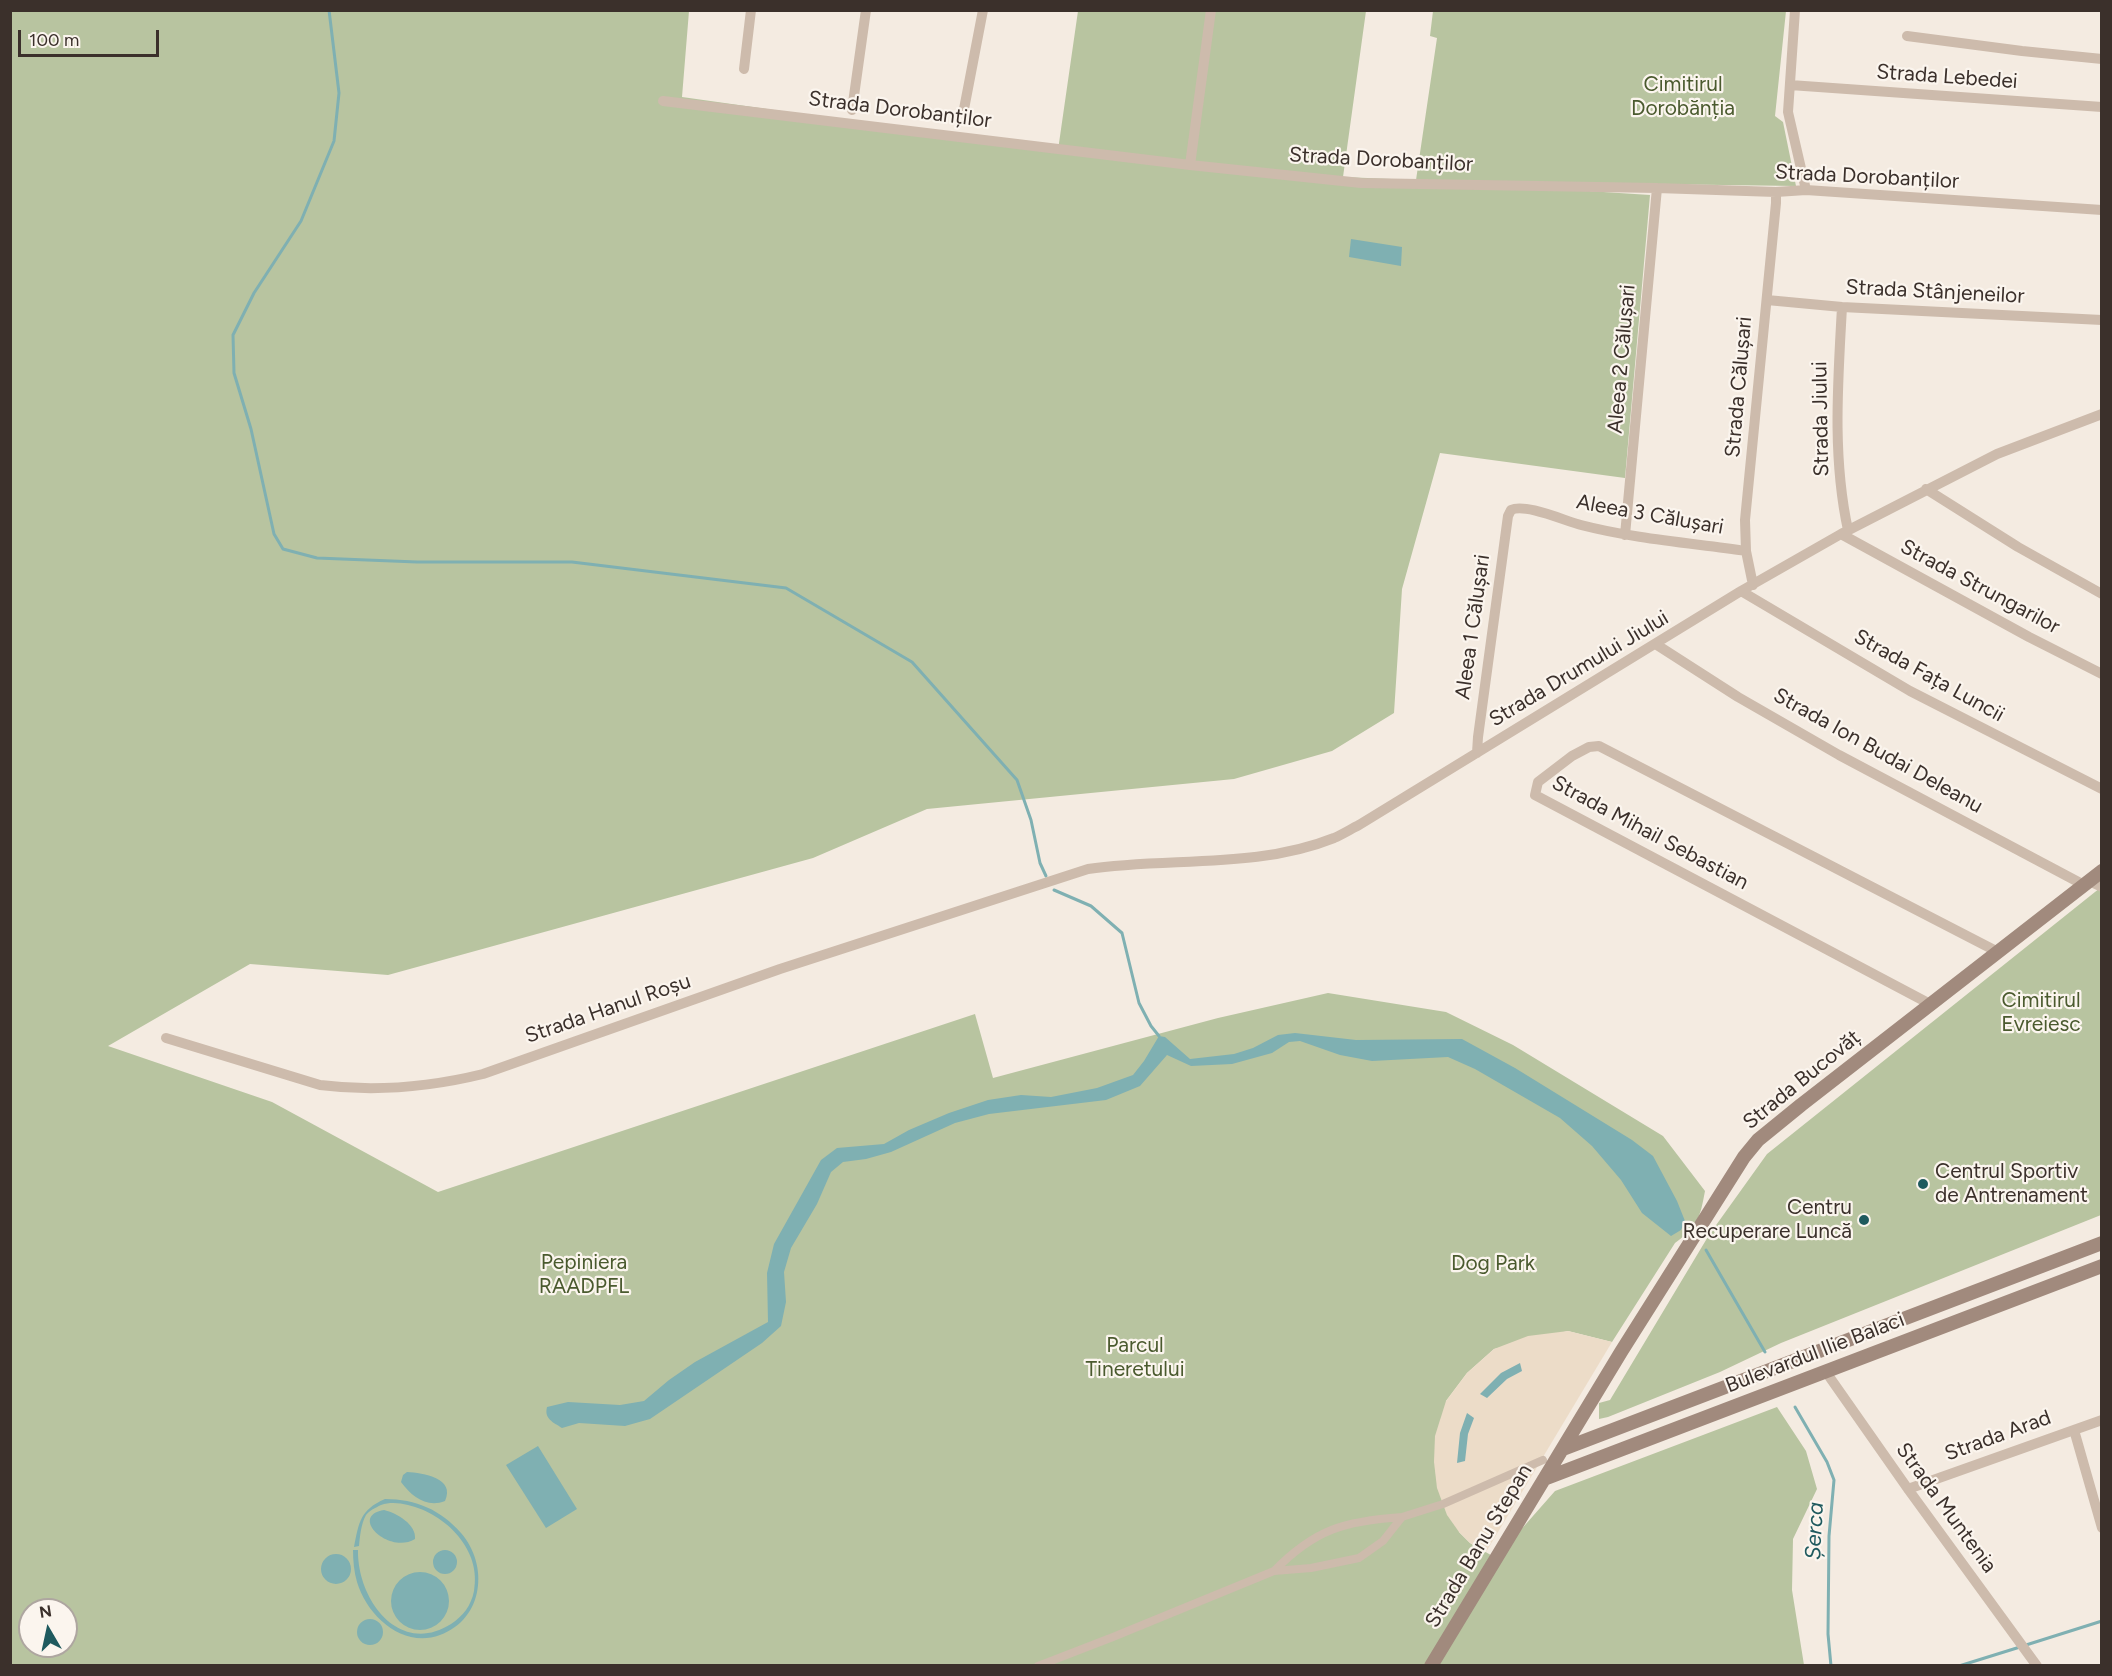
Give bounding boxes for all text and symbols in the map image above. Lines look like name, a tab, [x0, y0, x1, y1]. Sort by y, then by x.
scale bar	[21, 18, 162, 56]
text: 100 m	[29, 29, 79, 51]
street label: Strada Lebedei	[1875, 59, 2019, 95]
park label: Cimitirul Dorobănția	[1631, 72, 1735, 122]
street label: Strada Dorobanților	[807, 86, 993, 134]
street label: Strada Dorobanților	[1288, 143, 1474, 177]
street label: Strada Dorobanților	[1774, 160, 1960, 194]
street label: Strada Stânjeneilor	[1845, 275, 2025, 309]
street label: Aleea 2 Călușari	[1603, 284, 1641, 434]
street label: Strada Călușari	[1720, 315, 1758, 459]
street label: Strada Jiului	[1807, 361, 1835, 477]
street label: Aleea 3 Călușari	[1574, 490, 1726, 540]
street label: Strada Strungarilor	[1896, 534, 2064, 640]
street label: Aleea 1 Călușari	[1450, 553, 1496, 701]
street label: Strada Drumului Jiului	[1485, 605, 1673, 733]
street label: Strada Fața Luncii	[1849, 624, 2009, 728]
street label: Strada Ion Budai Deleanu	[1769, 683, 1987, 819]
street label: Strada Mihail Sebastian	[1547, 770, 1753, 896]
street label: Strada Hanul Roșu	[522, 969, 694, 1049]
park label: Cimitirul Evreiesc	[2001, 988, 2081, 1038]
street label: Strada Bucovăț	[1738, 1025, 1866, 1135]
place label: Centrul Sportiv de Antrenament	[1935, 1159, 2088, 1209]
marker: Centrul Sportiv de Antrenament	[1916, 1177, 1930, 1191]
place label: Centru Recuperare Luncă	[1682, 1195, 1852, 1245]
marker: Centru Recuperare Luncă	[1857, 1213, 1871, 1227]
park label: Pepiniera RAADPFL	[539, 1250, 629, 1300]
park label: Dog Park	[1451, 1251, 1535, 1277]
street label: Bulevardul Ilie Balaci	[1722, 1307, 1908, 1399]
park label: Parcul Tineretului	[1085, 1333, 1185, 1383]
street label: Strada Arad	[1941, 1405, 2055, 1467]
street label: Strada Muntenia	[1890, 1438, 2002, 1578]
street label: Strada Banu Stepan	[1420, 1460, 1538, 1632]
water label: Șerca	[1800, 1501, 1830, 1561]
north arrow	[18, 1598, 78, 1658]
text: N	[38, 1601, 53, 1622]

